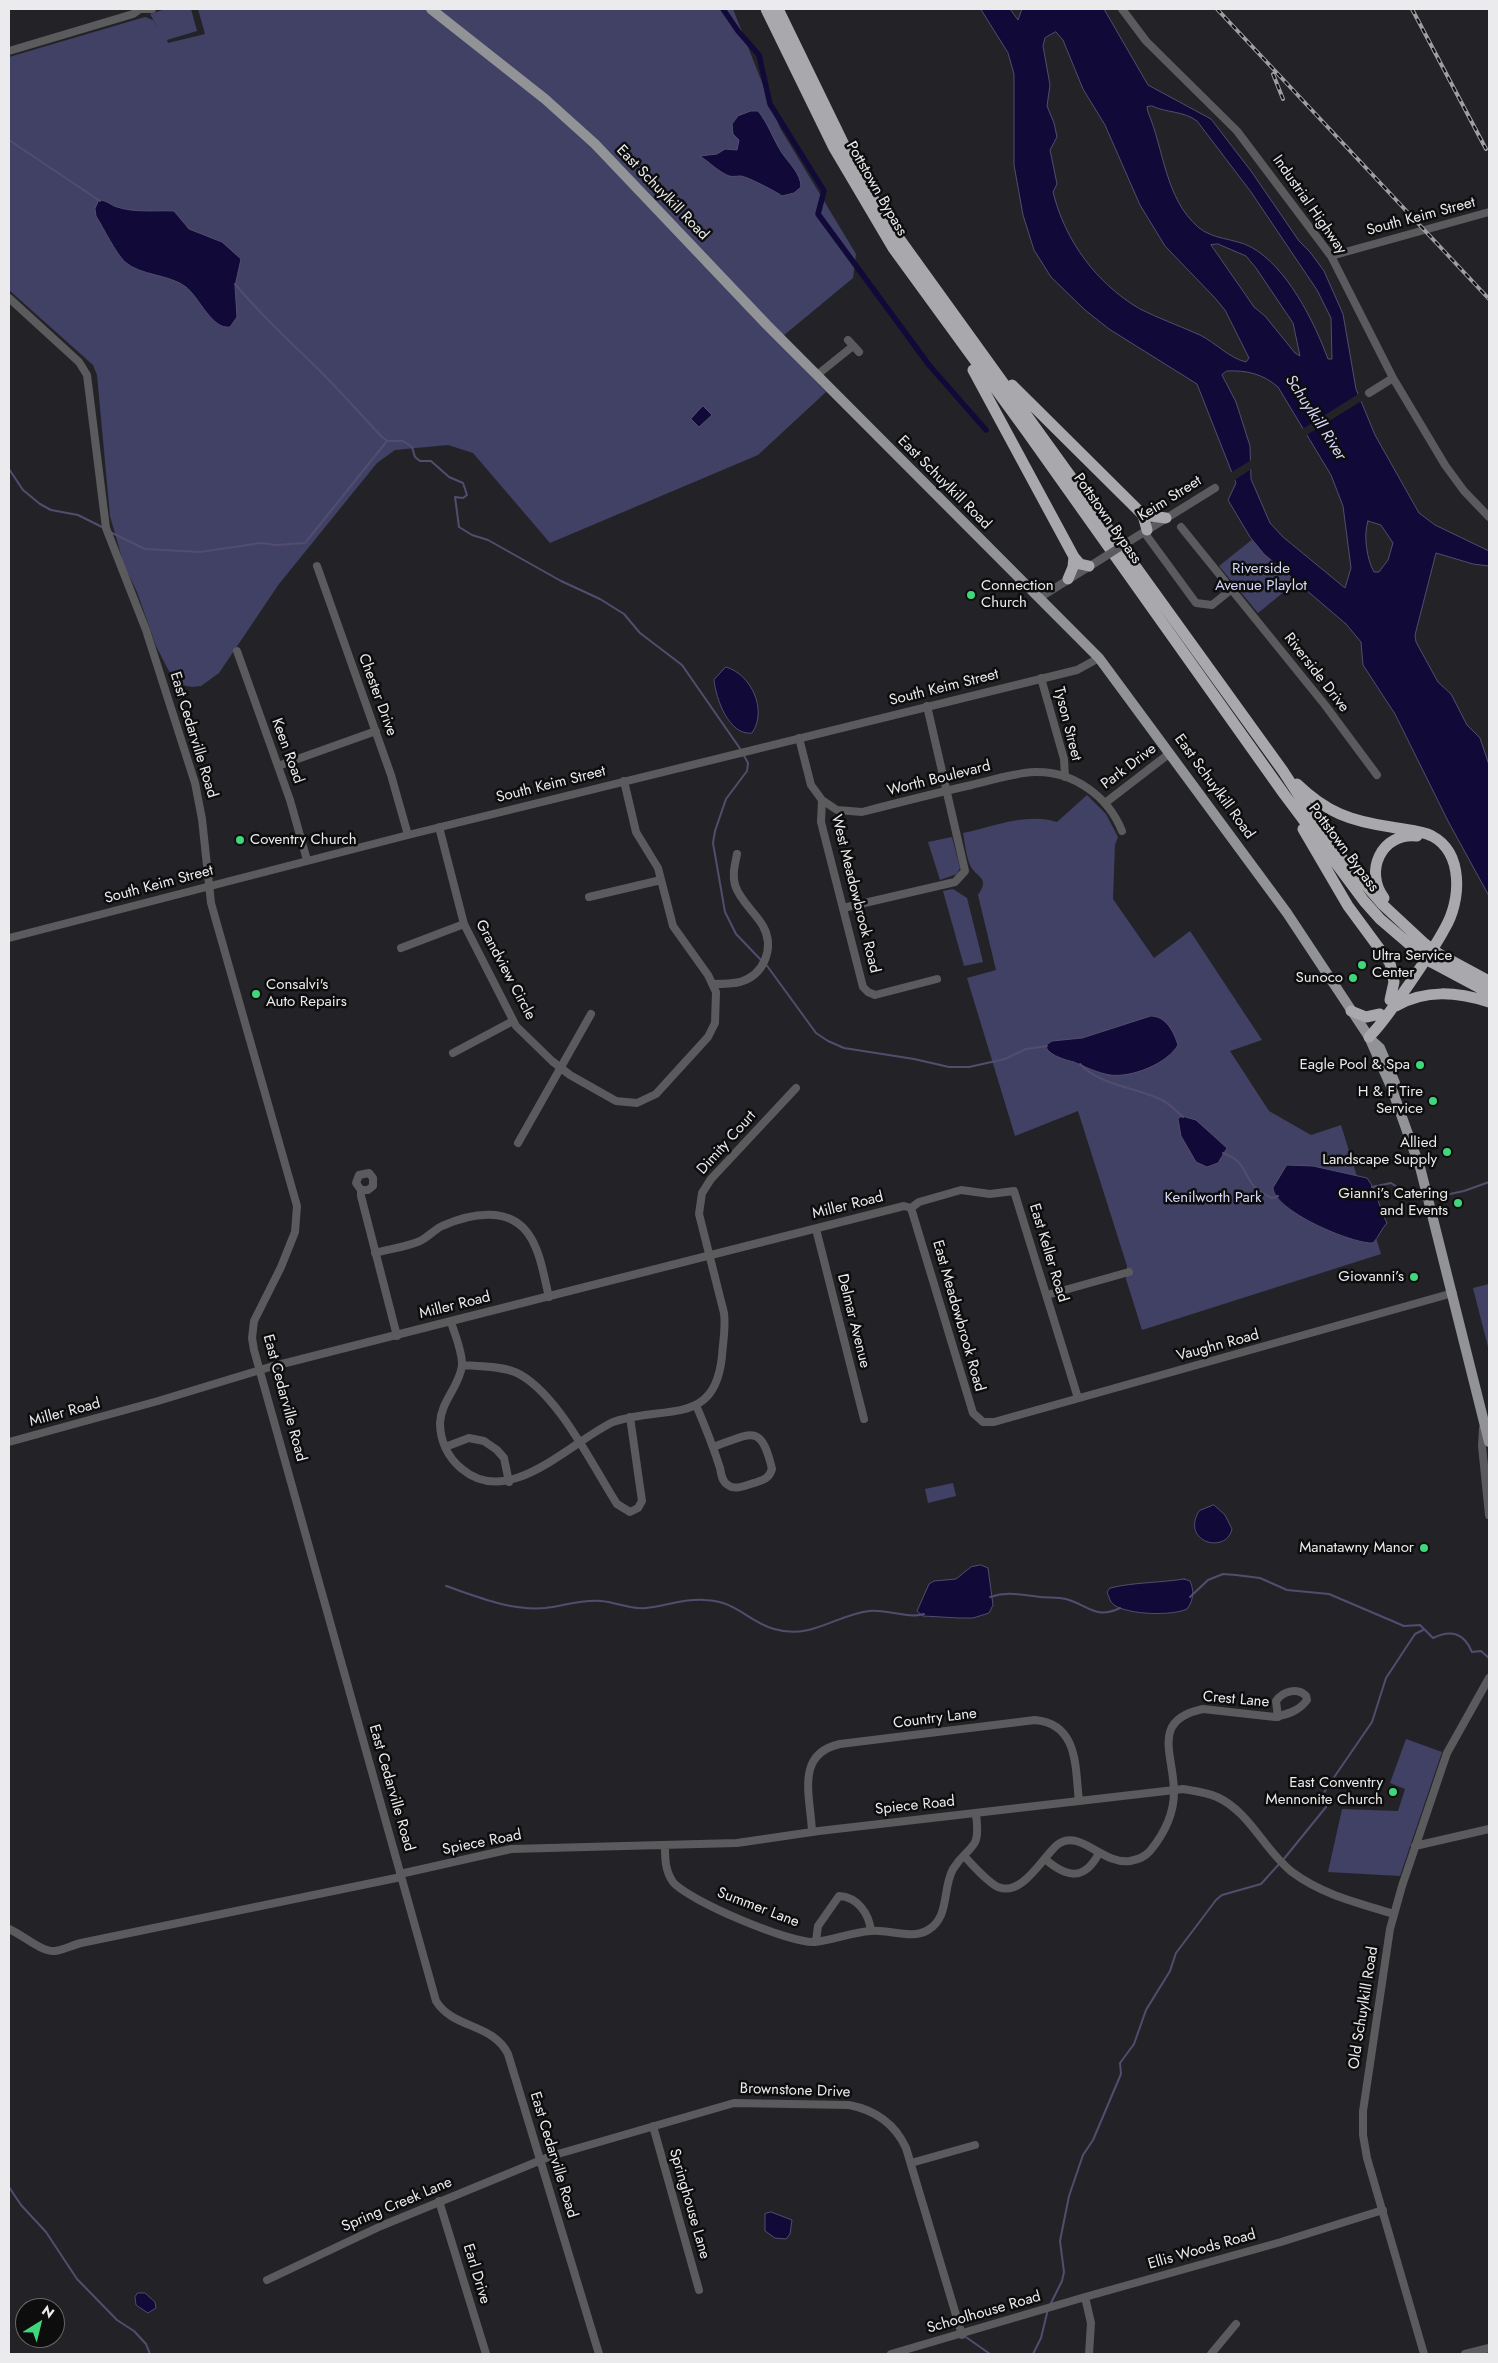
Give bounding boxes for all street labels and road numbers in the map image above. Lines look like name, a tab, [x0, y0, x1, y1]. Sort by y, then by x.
street label: Pottstown Bypass	[842, 139, 910, 239]
street label: East Schuylkill Road	[612, 142, 712, 244]
street label: Industrial Highway	[1268, 152, 1350, 258]
street label: South Keim Street	[1365, 194, 1477, 240]
street label: East Schuylkill Road	[893, 432, 995, 534]
street label: Pottstown Bypass	[1069, 470, 1145, 568]
street label: Keim Street	[1135, 472, 1205, 526]
street label: Riverside Drive	[1279, 630, 1353, 716]
street label: Chester Drive	[354, 651, 400, 739]
street label: South Keim Street	[888, 666, 1000, 710]
street label: East Cedarville Road	[165, 670, 221, 800]
street label: Tyson Street	[1049, 685, 1085, 763]
street label: Keen Road	[267, 716, 307, 786]
street label: East Schuylkill Road	[1170, 731, 1258, 843]
street label: Park Drive	[1098, 740, 1160, 794]
street label: Worth Boulevard	[885, 757, 993, 801]
street label: South Keim Street	[495, 763, 607, 807]
street label: Pottstown Bypass	[1304, 800, 1382, 896]
street label: West Meadowbrook Road	[827, 813, 883, 975]
street label: South Keim Street	[103, 862, 215, 908]
street label: Grandview Circle	[471, 917, 539, 1023]
street label: Dimity Court	[694, 1107, 760, 1179]
street label: Miller Road	[811, 1188, 885, 1224]
street label: East Keller Road	[1024, 1202, 1072, 1304]
street label: East Meadowbrook Road	[928, 1238, 988, 1394]
street label: Delmar Avenue	[833, 1272, 873, 1370]
street label: Miller Road	[418, 1288, 492, 1324]
street label: Vaughn Road	[1175, 1326, 1261, 1366]
street label: East Cedarville Road	[258, 1332, 310, 1464]
street label: Miller Road	[28, 1395, 102, 1431]
street label: Crest Lane	[1202, 1688, 1270, 1712]
street label: Country Lane	[892, 1705, 978, 1733]
street label: East Cedarville Road	[364, 1723, 418, 1853]
street label: Spiece Road	[874, 1793, 956, 1819]
street label: Spiece Road	[441, 1827, 523, 1859]
street label: Summer Lane	[714, 1884, 802, 1932]
street label: Old Schuylkill Road	[1345, 1945, 1383, 2071]
street label: Brownstone Drive	[739, 2080, 851, 2102]
street label: East Cedarville Road	[525, 2090, 581, 2220]
street label: Springhouse Lane	[665, 2147, 713, 2261]
street label: Spring Creek Lane	[339, 2174, 455, 2236]
street label: Ellis Woods Road	[1146, 2226, 1258, 2274]
street label: Earl Drive	[458, 2242, 494, 2306]
street label: Schoolhouse Road	[925, 2288, 1043, 2338]

